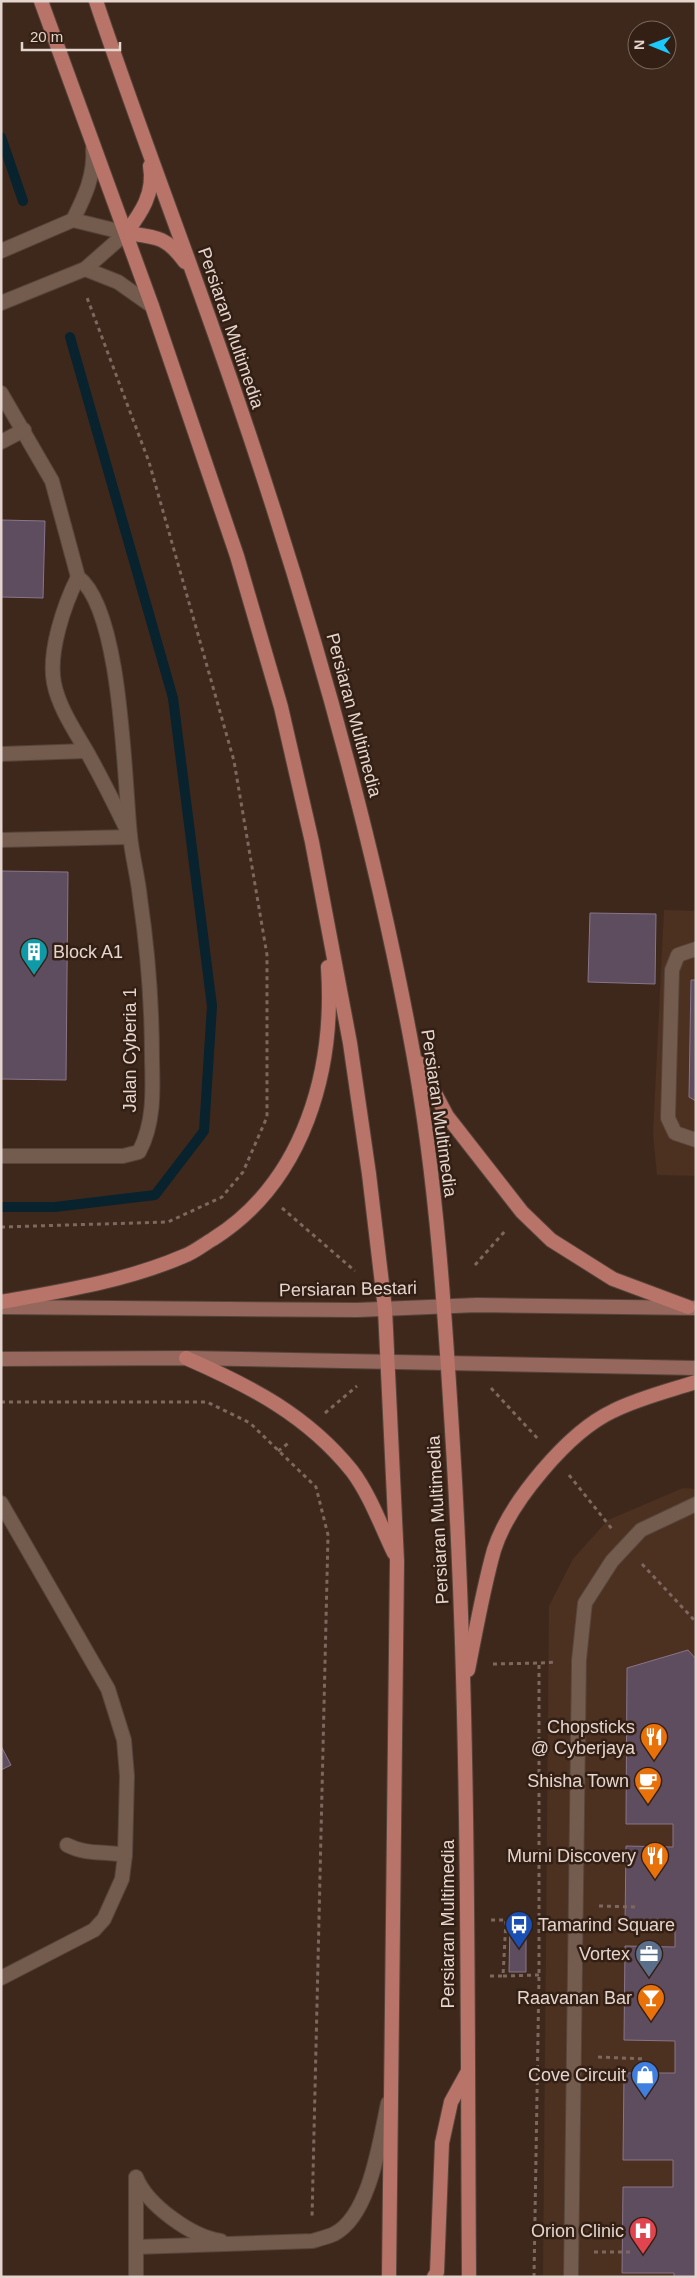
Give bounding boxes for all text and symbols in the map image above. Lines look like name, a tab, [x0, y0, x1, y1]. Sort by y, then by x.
scale bar	[22, 20, 120, 52]
north arrow	[627, 20, 677, 70]
text: 20 m	[30, 28, 63, 45]
text: N	[631, 40, 647, 50]
street label: Persiaran Multimedia	[194, 245, 268, 412]
street label: Persiaran Multimedia	[322, 631, 386, 800]
building icon: Block A1	[19, 937, 49, 976]
place label: Block A1	[53, 942, 123, 962]
street label: Jalan Cyberia 1	[120, 987, 140, 1113]
street label: Persiaran Multimedia	[417, 1028, 461, 1199]
street label: Persiaran Bestari	[279, 1278, 417, 1300]
street label: Persiaran Multimedia	[424, 1434, 452, 1605]
place label: Chopsticks @ Cyberjaya	[531, 1717, 636, 1758]
restaurant icon: Chopsticks @ Cyberjaya	[639, 1722, 669, 1761]
cafe icon: Shisha Town	[633, 1766, 663, 1805]
place label: Shisha Town	[527, 1771, 629, 1791]
street label: Persiaran Multimedia	[438, 1838, 458, 2009]
restaurant icon: Murni Discovery	[640, 1841, 670, 1880]
place label: Murni Discovery	[507, 1846, 636, 1866]
bus stop icon: Tamarind Square	[504, 1910, 534, 1949]
place label: Tamarind Square	[538, 1915, 675, 1935]
office icon: Vortex	[634, 1939, 664, 1978]
place label: Vortex	[579, 1944, 630, 1964]
bar icon: Raavanan Bar	[636, 1983, 666, 2022]
place label: Raavanan Bar	[517, 1988, 632, 2008]
shop icon: Cove Circuit	[630, 2060, 660, 2099]
place label: Cove Circuit	[528, 2065, 626, 2085]
hospital icon: Orion Clinic	[628, 2216, 658, 2255]
place label: Orion Clinic	[531, 2221, 624, 2241]

